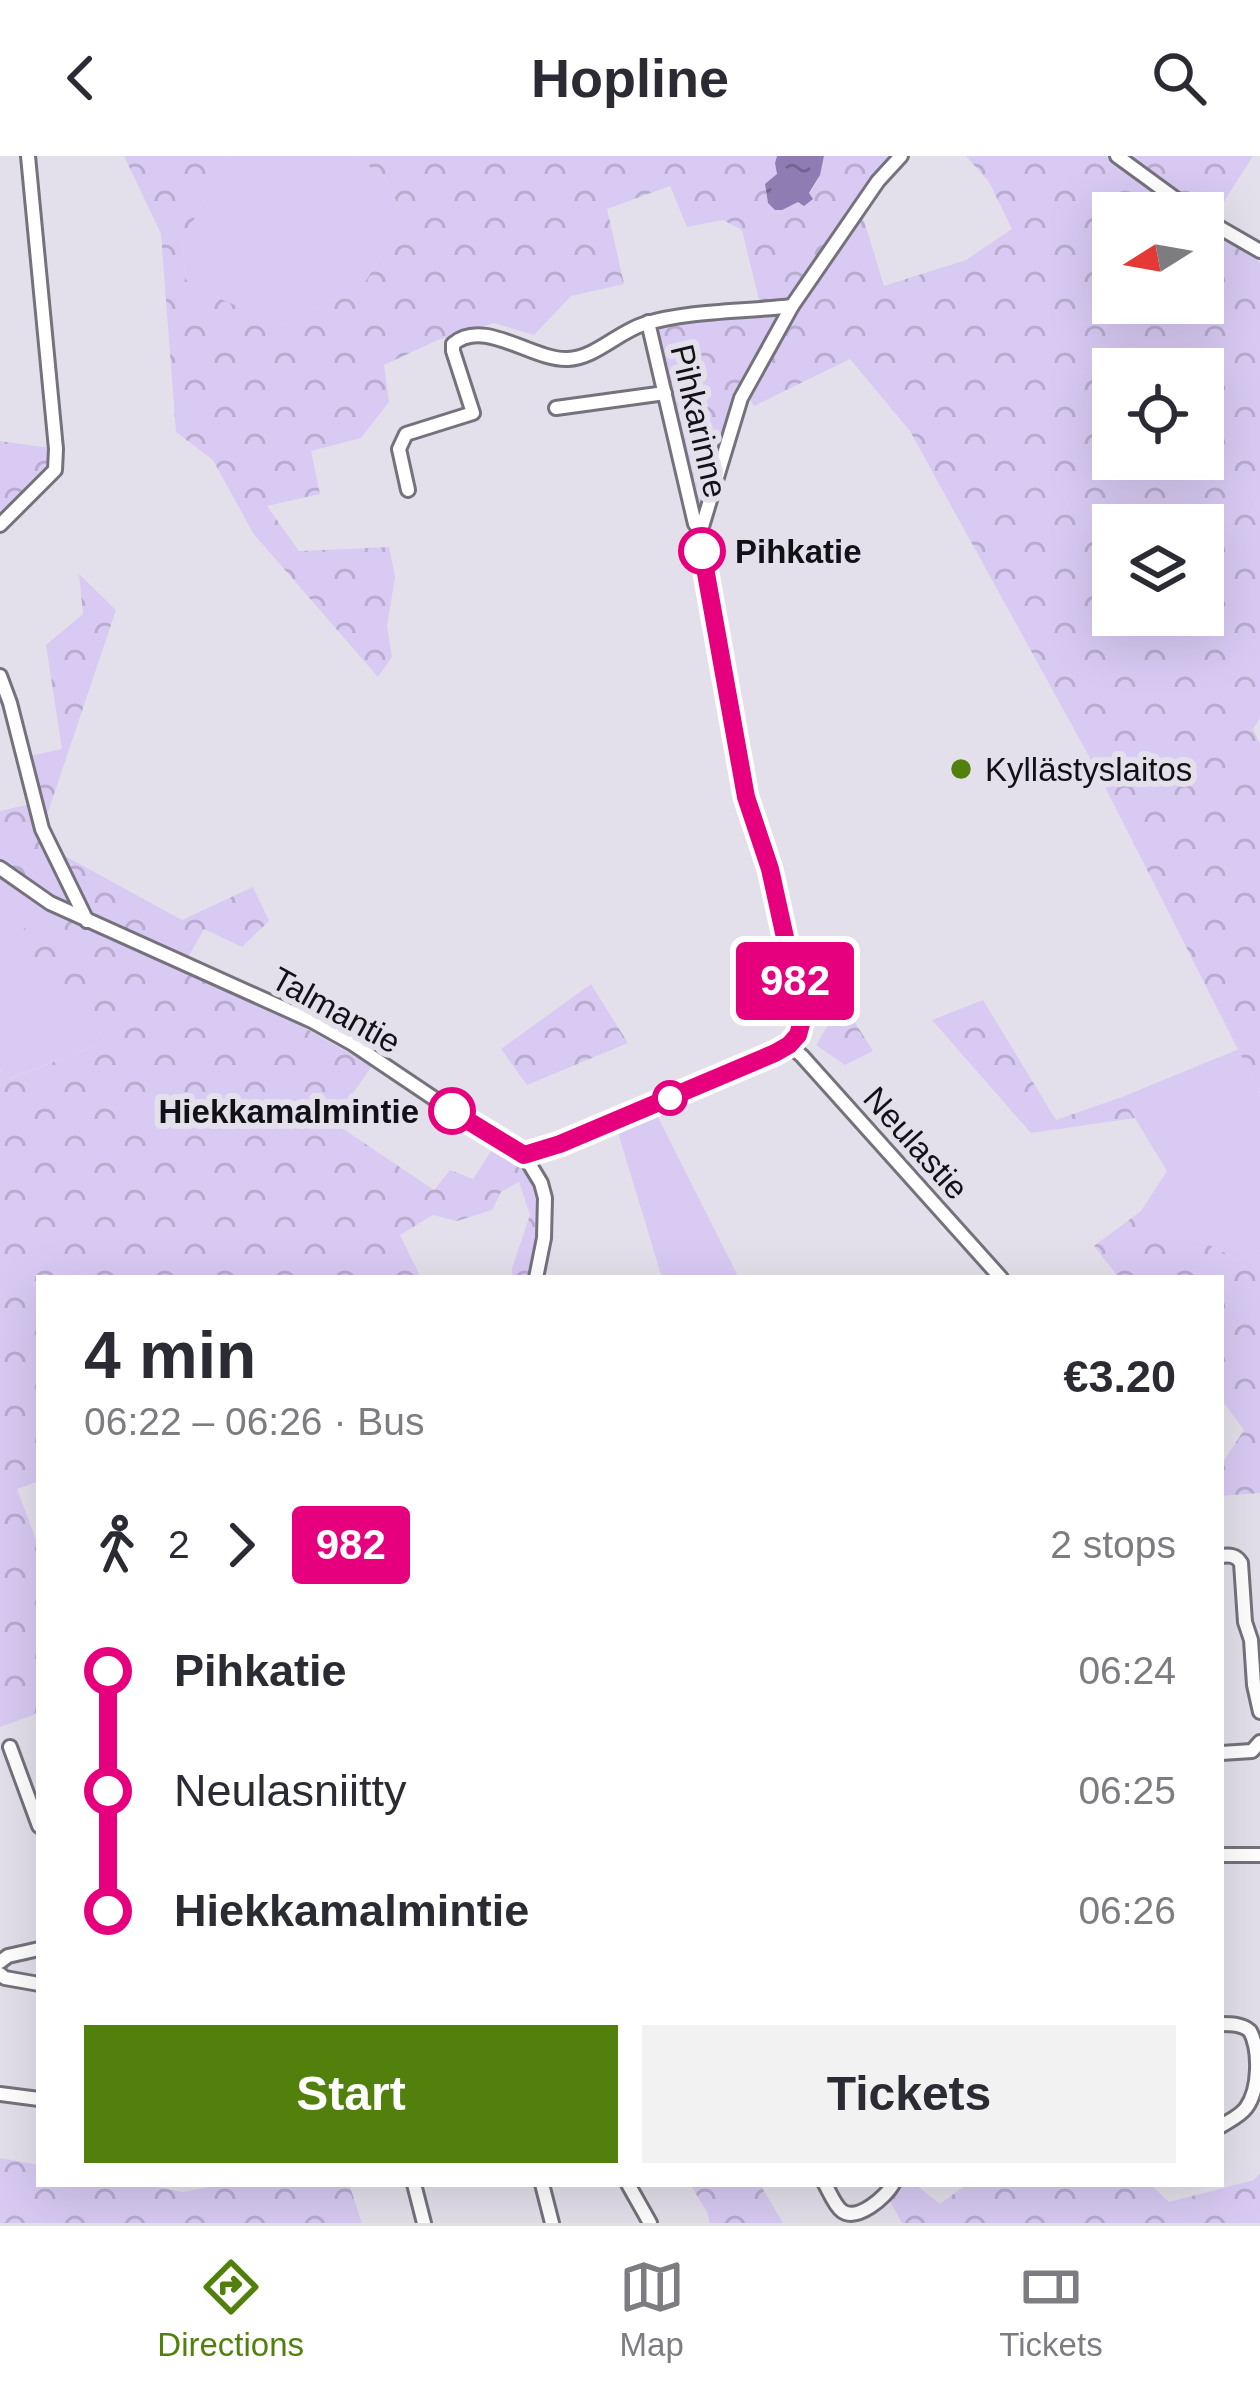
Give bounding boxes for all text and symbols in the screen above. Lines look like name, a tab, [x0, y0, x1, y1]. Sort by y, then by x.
icon: back	[48, 45, 114, 111]
icon: search	[1146, 45, 1212, 111]
text: Hopline	[531, 48, 729, 108]
north arrow	[1092, 192, 1224, 324]
map controls	[1092, 192, 1224, 636]
street label: Pihkarinne	[663, 341, 735, 501]
button: locate	[1092, 348, 1224, 480]
button: layers	[1092, 504, 1224, 636]
marker: Pihkatie	[680, 529, 724, 573]
place label: Pihkatie	[735, 533, 862, 570]
place label: Kyllästyslaitos	[985, 751, 1192, 788]
marker: Kyllästyslaitos	[948, 756, 974, 782]
line badge: 982	[726, 942, 864, 1020]
text: 982	[760, 957, 830, 1004]
street label: Talmantie	[265, 960, 407, 1060]
street label: Neulastie	[856, 1080, 976, 1206]
unlabelled marker	[654, 1082, 686, 1114]
marker: Hiekkamalmintie	[430, 1089, 474, 1133]
place label: Hiekkamalmintie	[159, 1093, 419, 1130]
text: 4 min	[84, 1318, 256, 1392]
text: €3.20	[1063, 1351, 1176, 1402]
text: 06:22 – 06:26 · Bus	[84, 1400, 424, 1443]
icon: walk	[84, 1512, 150, 1578]
icon: forward	[208, 1512, 274, 1578]
text: 982	[316, 1521, 386, 1568]
text: 2	[168, 1523, 190, 1566]
text: 2 stops	[1050, 1523, 1176, 1566]
text: Pihkatie	[174, 1645, 347, 1696]
text: 06:24	[1078, 1649, 1176, 1692]
text: Neulasniitty	[174, 1765, 407, 1816]
text: 06:25	[1078, 1769, 1176, 1812]
text: Hiekkamalmintie	[174, 1885, 529, 1936]
text: 06:26	[1078, 1889, 1176, 1932]
button: Start	[84, 2025, 618, 2163]
button: Tickets	[642, 2025, 1176, 2163]
tab: Directions	[157, 2254, 304, 2364]
tab: Map	[619, 2254, 685, 2364]
tab: Tickets	[999, 2254, 1103, 2364]

